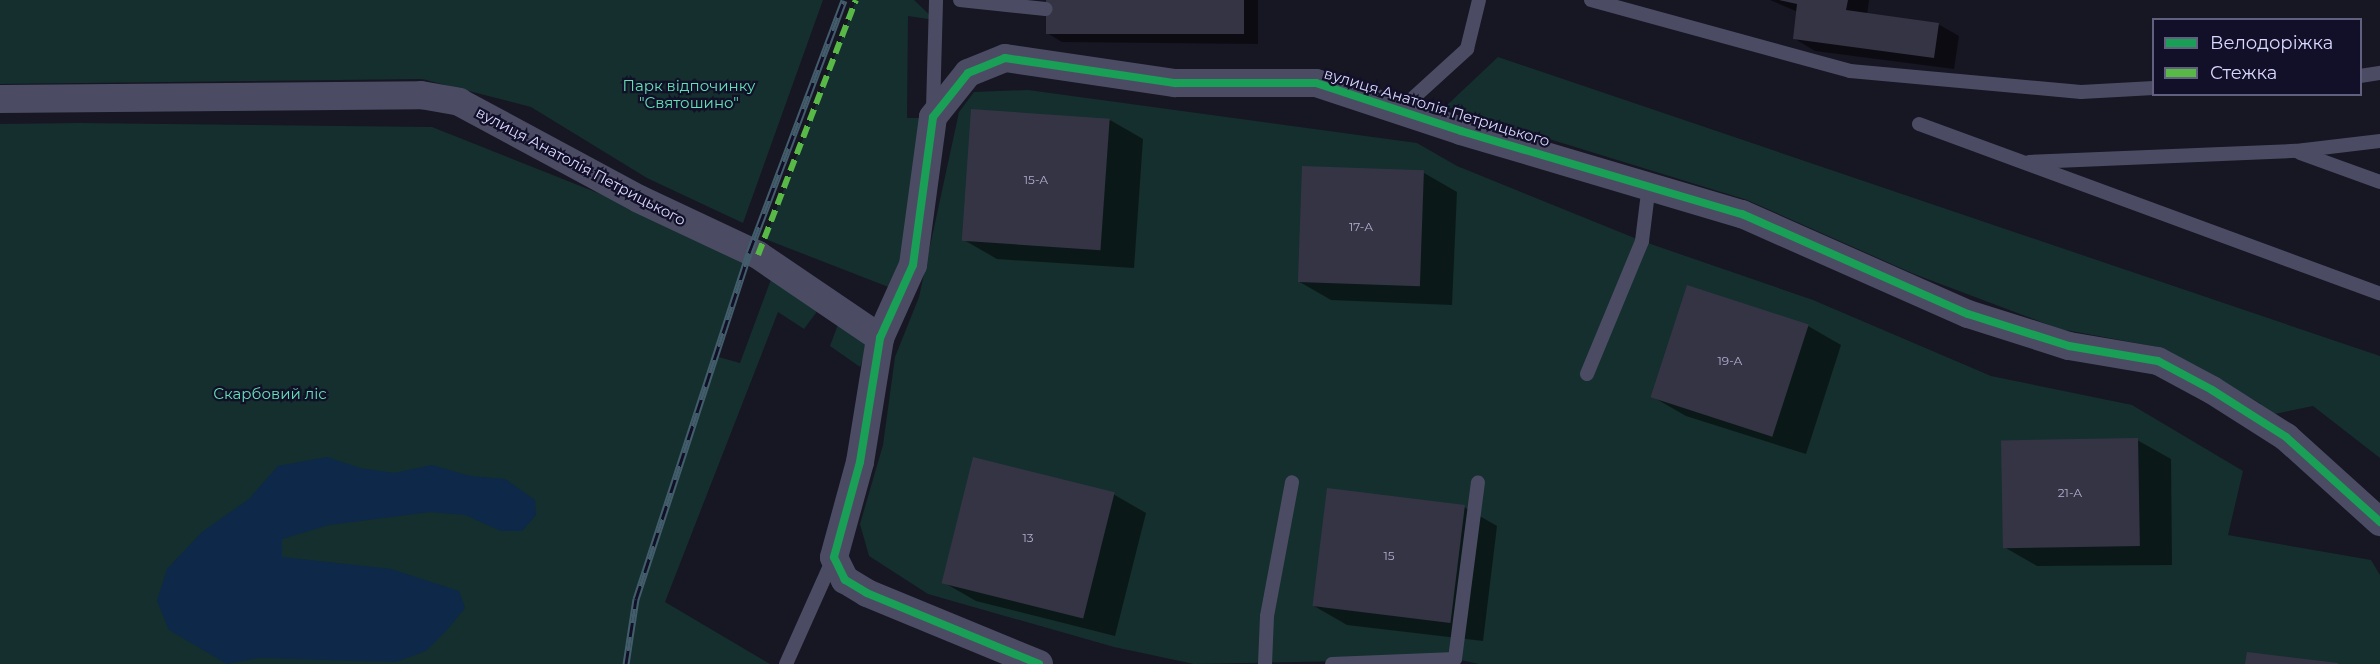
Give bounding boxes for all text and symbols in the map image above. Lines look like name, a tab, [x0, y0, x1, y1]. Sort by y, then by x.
legend	[2152, 18, 2362, 96]
text: Велодоріжка	[2210, 32, 2333, 54]
text: Стежка	[2210, 62, 2277, 84]
street label: вулиця Анатолія Петрицького	[1322, 64, 1552, 150]
park label: Парк відпочинку "Святошино"	[623, 76, 755, 111]
street label: вулиця Анатолія Петрицького	[473, 103, 689, 229]
house number: 15-А	[1024, 173, 1048, 187]
house number: 17-А	[1349, 220, 1373, 234]
house number: 19-А	[1717, 354, 1743, 368]
park label: Скарбовий ліс	[213, 385, 327, 403]
house number: 21-А	[2058, 486, 2082, 500]
house number: 13	[1022, 531, 1034, 545]
house number: 15	[1383, 549, 1395, 563]

